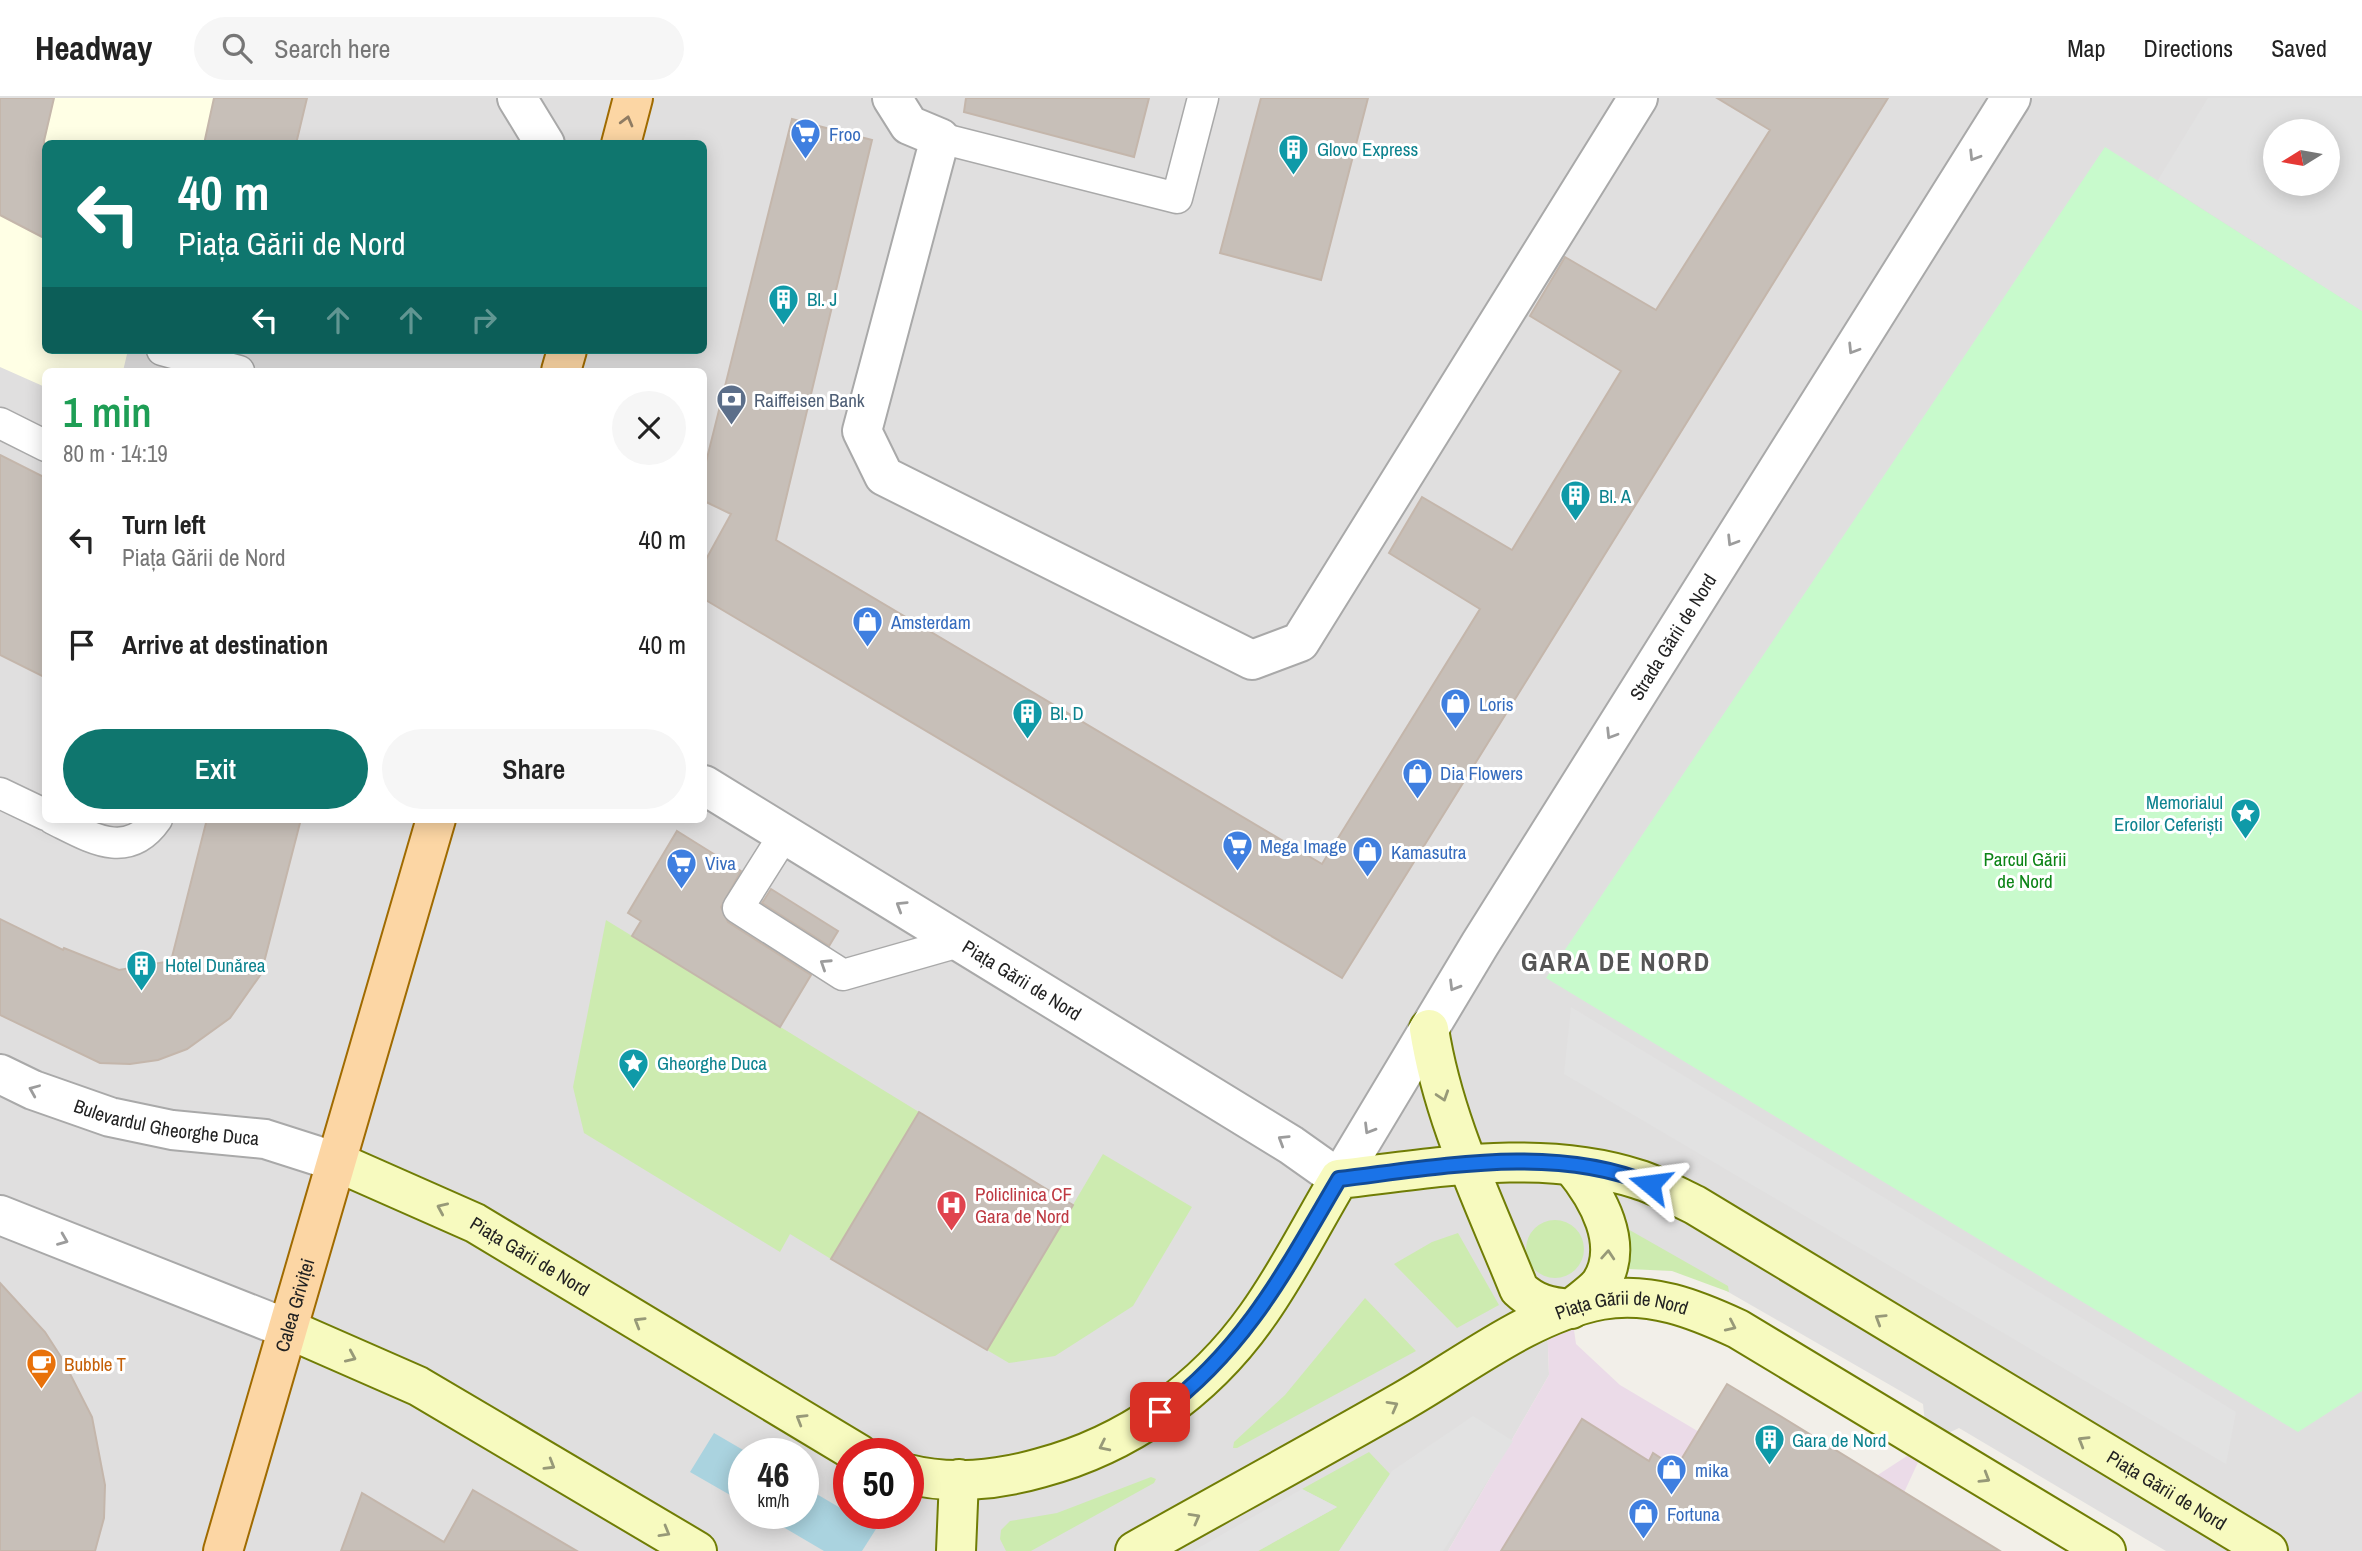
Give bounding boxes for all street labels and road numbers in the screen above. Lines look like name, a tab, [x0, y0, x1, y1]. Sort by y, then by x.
street label: Strada Gării de Nord	[1623, 569, 1722, 705]
street label: Piața Gării de Nord	[958, 934, 1086, 1026]
street label: Bulevardul Gheorghe Duca	[70, 1092, 261, 1151]
street label: Piața Gării de Nord	[465, 1210, 595, 1302]
street label: Calea Griviței	[269, 1255, 320, 1355]
street label: Piața Gării de Nord	[1551, 1285, 1692, 1326]
street label: Piața Gării de Nord	[2102, 1444, 2231, 1536]

